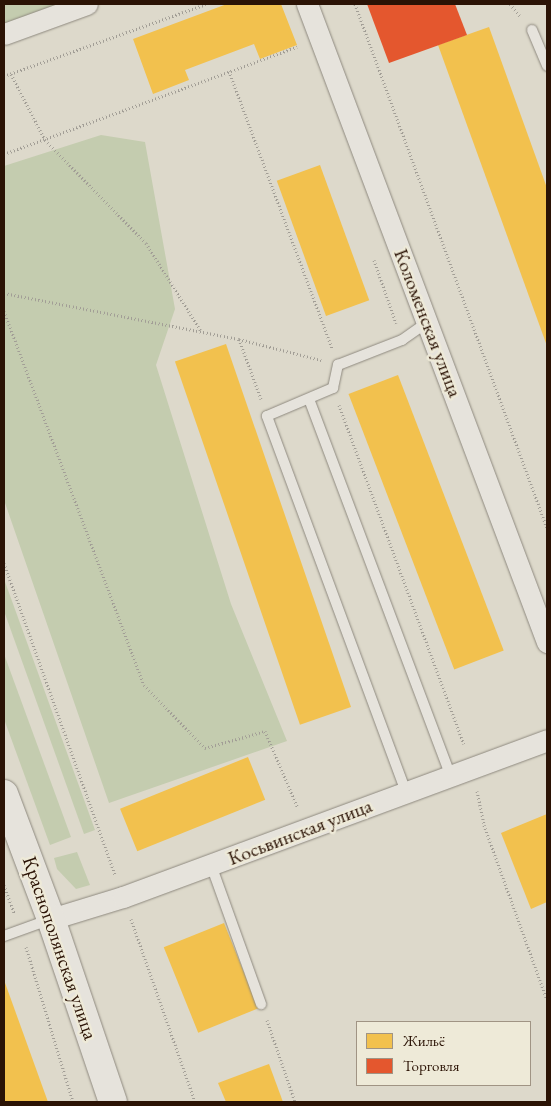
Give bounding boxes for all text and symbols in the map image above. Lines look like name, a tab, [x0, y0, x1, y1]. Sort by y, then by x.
street label: Коломенская улица	[389, 245, 467, 401]
street label: Косьвинская улица	[225, 793, 375, 871]
street label: Краснополянская улица	[17, 853, 103, 1043]
legend	[356, 1021, 531, 1086]
text: Жильё	[403, 1031, 445, 1050]
text: Торговля	[403, 1056, 459, 1075]

